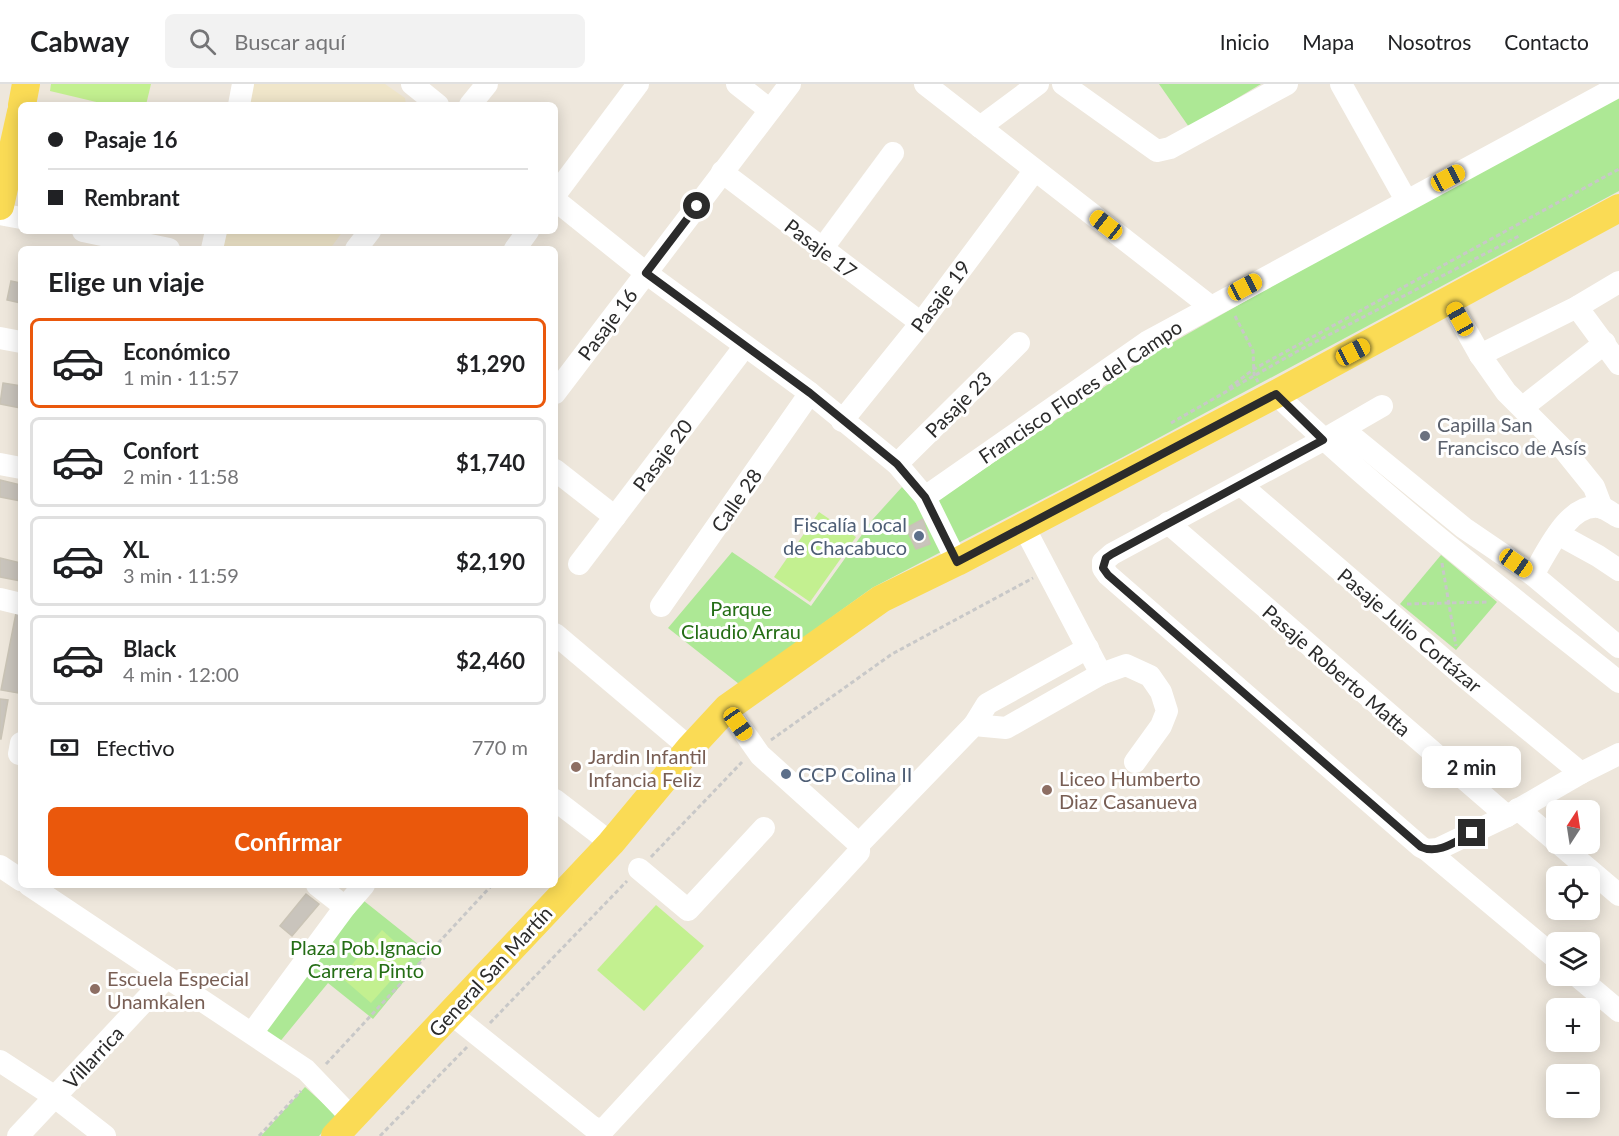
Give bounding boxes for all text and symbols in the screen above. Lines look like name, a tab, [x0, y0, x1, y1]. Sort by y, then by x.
search box	[165, 14, 585, 68]
text: Cabway	[30, 24, 129, 58]
icon: search	[186, 25, 219, 58]
text: Buscar aquí	[234, 28, 346, 55]
text: Inicio	[1220, 29, 1269, 54]
text: Mapa	[1302, 29, 1354, 54]
text: Nosotros	[1387, 29, 1471, 54]
text: Contacto	[1504, 29, 1589, 54]
text: Pasaje 16	[84, 126, 177, 153]
car	[1428, 162, 1468, 194]
text: Rembrant	[84, 184, 180, 211]
route start	[683, 192, 710, 219]
car	[1086, 207, 1126, 243]
street label: Pasaje 17	[780, 213, 862, 283]
street label: Pasaje 19	[905, 255, 975, 337]
text: Elige un viaje	[48, 265, 205, 298]
car	[1225, 271, 1265, 303]
street label: Pasaje 16	[572, 283, 642, 365]
car	[1443, 299, 1477, 339]
street label: Francisco Flores del Campo	[974, 314, 1186, 468]
icon: car	[51, 336, 105, 390]
car	[1333, 336, 1373, 368]
text: Económico	[123, 338, 230, 365]
text: $1,290	[456, 350, 525, 377]
text: 1 min · 11:57	[123, 365, 239, 389]
street label: Pasaje 23	[920, 366, 996, 442]
place label: Capilla San Francisco de Asís	[1437, 412, 1586, 459]
street label: Pasaje 20	[627, 414, 697, 496]
marker: Capilla San Francisco de Asís	[1418, 429, 1432, 443]
icon: car	[51, 435, 105, 489]
text: Confort	[123, 437, 199, 464]
text: $1,740	[456, 449, 525, 476]
text: 2 min · 11:58	[123, 464, 239, 488]
street label: Calle 28	[706, 464, 766, 536]
place label: Fiscalía Local de Chacabuco	[783, 512, 907, 559]
marker: Fiscalía Local de Chacabuco	[912, 529, 926, 543]
icon: car	[51, 534, 105, 588]
text: XL	[123, 536, 149, 563]
car	[1496, 545, 1536, 581]
text: $2,190	[456, 548, 525, 575]
text: 3 min · 11:59	[123, 563, 239, 587]
street label: Pasaje Julio Cortázar	[1333, 563, 1487, 698]
park label: Parque Claudio Arrau	[681, 596, 801, 643]
street label: Pasaje Roberto Matta	[1258, 599, 1416, 741]
icon: car	[51, 633, 105, 687]
text: Black	[123, 635, 176, 662]
text: $2,460	[456, 647, 525, 674]
text: 4 min · 12:00	[123, 662, 239, 686]
car	[720, 704, 756, 744]
icon: cash	[48, 731, 81, 764]
text: Efectivo	[96, 734, 175, 761]
text: 770 m	[472, 735, 528, 759]
place label: Jardin Infantil Infancia Feliz	[588, 744, 707, 791]
callout: 2 min	[1422, 746, 1522, 788]
text: 2 min	[1447, 755, 1496, 779]
marker: Jardin Infantil Infancia Feliz	[569, 760, 583, 774]
place label: CCP Colina II	[798, 762, 912, 786]
place label: Liceo Humberto Diaz Casanueva	[1059, 766, 1201, 813]
marker: CCP Colina II	[779, 767, 793, 781]
marker: Liceo Humberto Diaz Casanueva	[1040, 783, 1054, 797]
north arrow	[1546, 800, 1600, 854]
map controls	[1546, 800, 1600, 1118]
button: Confirmar	[48, 807, 528, 876]
route end	[1458, 819, 1485, 846]
button: locate	[1546, 866, 1600, 920]
street label: General San Martín	[423, 901, 557, 1041]
button: layers	[1546, 932, 1600, 986]
park label: Plaza Pob.Ignacio Carrera Pinto	[290, 935, 442, 982]
place label: Escuela Especial Unamkalen	[107, 966, 249, 1013]
marker: Escuela Especial Unamkalen	[88, 982, 102, 996]
button: +	[1546, 998, 1600, 1052]
street label: Villarrica	[58, 1021, 128, 1093]
button: −	[1546, 1064, 1600, 1118]

